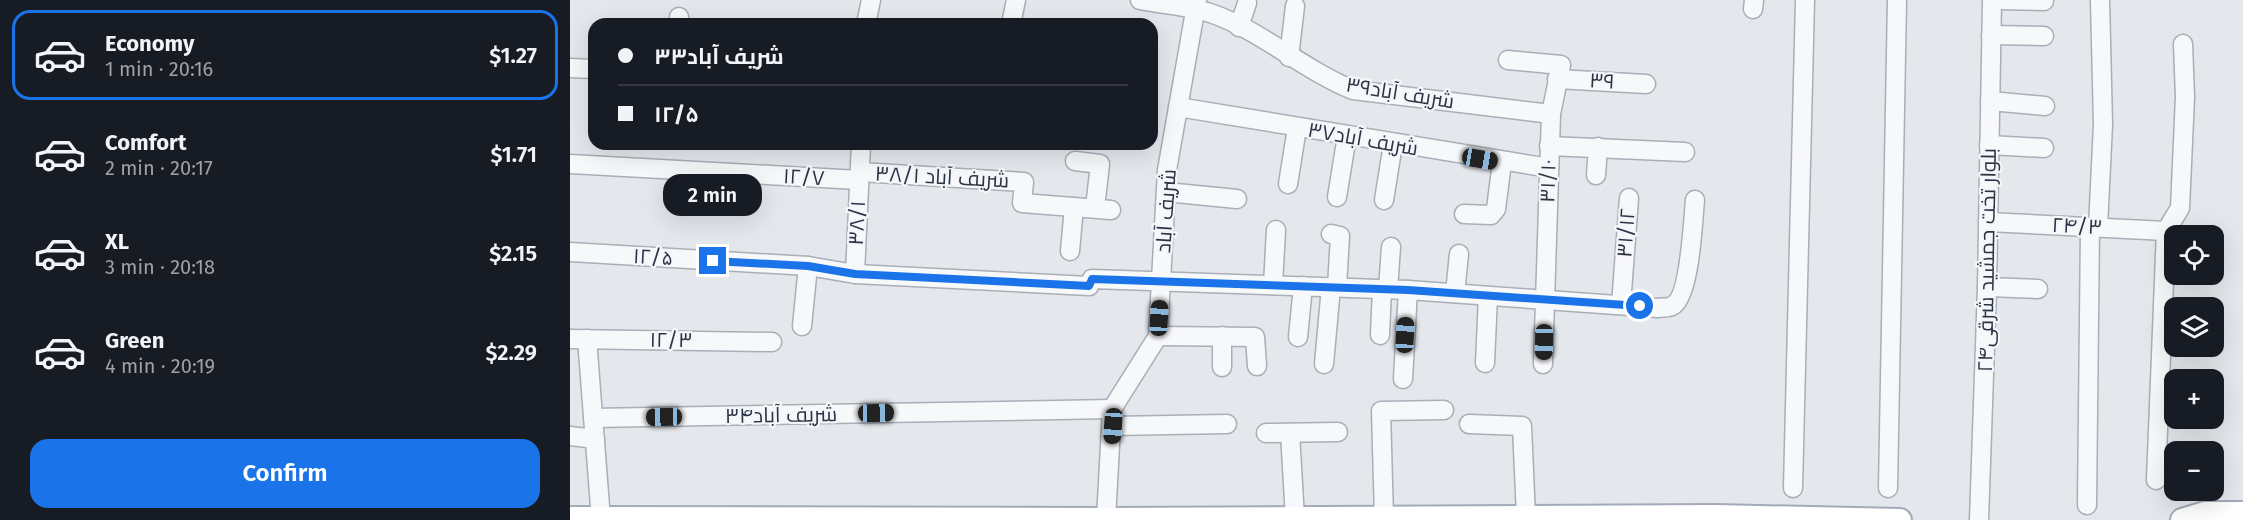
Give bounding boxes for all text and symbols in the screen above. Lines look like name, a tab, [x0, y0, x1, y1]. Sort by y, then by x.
icon: car	[33, 28, 87, 82]
text: Economy	[105, 30, 194, 57]
text: $1.27	[489, 42, 537, 69]
text: شریف آباد۳۳	[654, 43, 784, 70]
text: 1 min · 20:16	[105, 57, 213, 81]
street label: ۳۹	[1589, 67, 1615, 95]
street label: شریف آباد۳۹	[1344, 72, 1456, 114]
text: ۱۲/۵	[654, 101, 699, 128]
street label: شریف آباد۳۷	[1306, 117, 1420, 161]
icon: car	[33, 127, 87, 181]
text: Comfort	[105, 129, 186, 156]
text: $1.71	[491, 141, 537, 168]
car	[1461, 147, 1499, 171]
street label: بلوار تخت جمشید شرقی۲۴	[1972, 148, 2002, 372]
text: 2 min · 20:17	[105, 156, 213, 180]
street label: ۳۱/۱۰	[1534, 159, 1562, 203]
street label: ۳۸/۱ شریف آباد	[874, 160, 1010, 194]
street label: ۱۲/۷	[783, 163, 825, 191]
street label: شریف آباد	[1150, 168, 1182, 254]
callout: 2 min	[664, 174, 762, 216]
text: 2 min	[688, 183, 737, 207]
street label: ۳۸/۱	[843, 200, 871, 246]
street label: ۳۱/۱۲	[1611, 208, 1641, 258]
street label: ۲۴/۳	[2051, 212, 2103, 240]
map controls	[2164, 225, 2224, 501]
button: locate	[2164, 225, 2224, 285]
icon: car	[33, 226, 87, 280]
text: XL	[105, 228, 129, 255]
text: $2.15	[489, 240, 537, 267]
street label: ۱۲/۵	[632, 243, 674, 271]
route end	[699, 247, 726, 274]
text: 3 min · 20:18	[105, 255, 215, 279]
route start	[1626, 292, 1653, 319]
button: layers	[2164, 297, 2224, 357]
car	[1149, 300, 1169, 336]
car	[1395, 317, 1415, 353]
car	[1535, 324, 1553, 360]
icon: car	[33, 325, 87, 379]
text: Green	[105, 327, 164, 354]
street label: ۱۲/۳	[649, 327, 693, 353]
text: $2.29	[485, 339, 537, 366]
text: 4 min · 20:19	[105, 354, 215, 378]
button: +	[2164, 369, 2224, 429]
street label: شریف آباد۳۴	[725, 401, 837, 429]
car	[858, 404, 894, 422]
car	[1103, 407, 1123, 445]
car	[646, 408, 682, 426]
button: Confirm	[30, 439, 540, 508]
button: −	[2164, 441, 2224, 501]

